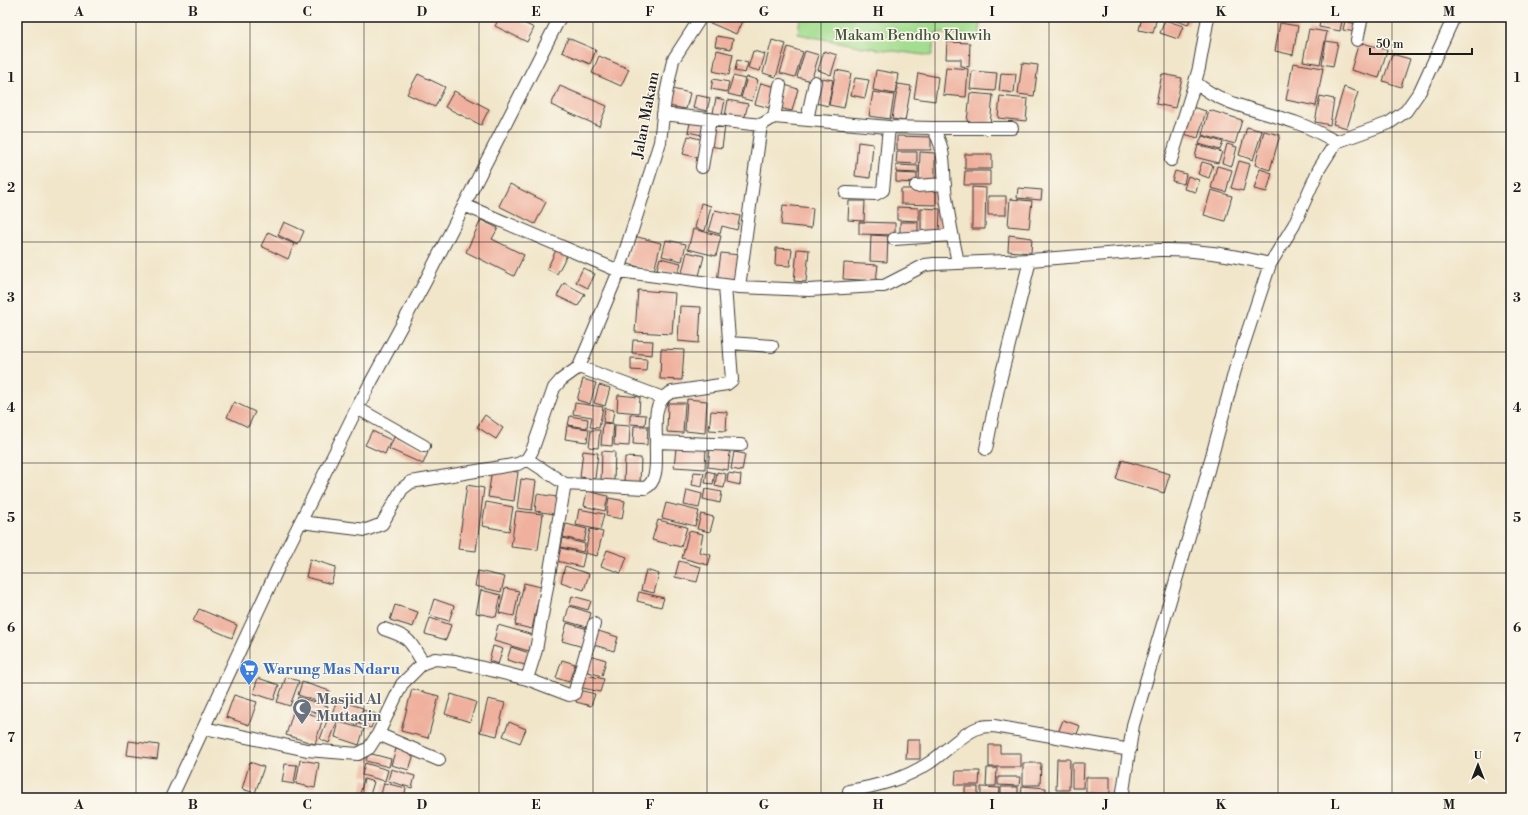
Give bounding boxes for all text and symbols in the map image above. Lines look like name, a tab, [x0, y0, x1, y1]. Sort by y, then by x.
text: A	[73, 4, 84, 20]
text: B	[188, 4, 198, 20]
text: C	[302, 4, 312, 20]
text: D	[417, 4, 427, 20]
text: E	[531, 4, 541, 20]
text: F	[645, 4, 655, 20]
text: G	[759, 4, 770, 20]
text: H	[873, 4, 884, 20]
text: I	[989, 4, 995, 20]
text: J	[1101, 4, 1109, 20]
text: K	[1216, 4, 1227, 20]
text: L	[1331, 4, 1340, 20]
text: M	[1443, 4, 1455, 20]
park label: Makam Bendho Kluwih	[834, 26, 992, 45]
scale bar	[1370, 30, 1472, 56]
text: 50 m	[1376, 37, 1404, 52]
text: 1	[8, 70, 15, 86]
street label: Jalan Makam	[628, 70, 664, 161]
text: 1	[1514, 70, 1521, 86]
text: 2	[7, 180, 15, 196]
text: 2	[1513, 180, 1521, 196]
text: 3	[7, 290, 15, 306]
text: 3	[1513, 290, 1521, 306]
text: 4	[7, 400, 16, 416]
text: 4	[1513, 400, 1522, 416]
text: 5	[7, 510, 15, 526]
text: 5	[1513, 510, 1521, 526]
text: 6	[7, 620, 15, 636]
text: 6	[1513, 620, 1521, 636]
supermarket icon: Warung Mas Ndaru	[238, 658, 260, 686]
place label: Warung Mas Ndaru	[262, 660, 401, 679]
place label: Masjid Al Muttaqin	[316, 690, 382, 726]
mosque icon: Masjid Al Muttaqin	[291, 697, 313, 725]
text: 7	[7, 730, 15, 746]
text: 7	[1513, 730, 1521, 746]
north arrow	[1458, 745, 1498, 785]
text: U	[1474, 749, 1483, 763]
text: A	[73, 797, 84, 813]
text: B	[188, 797, 198, 813]
text: C	[302, 797, 312, 813]
text: D	[417, 797, 427, 813]
text: E	[531, 797, 541, 813]
text: F	[645, 797, 655, 813]
text: G	[759, 797, 770, 813]
text: H	[873, 797, 884, 813]
text: I	[989, 797, 995, 813]
text: J	[1101, 797, 1109, 813]
text: K	[1216, 797, 1227, 813]
text: L	[1331, 797, 1340, 813]
text: M	[1443, 797, 1455, 813]

